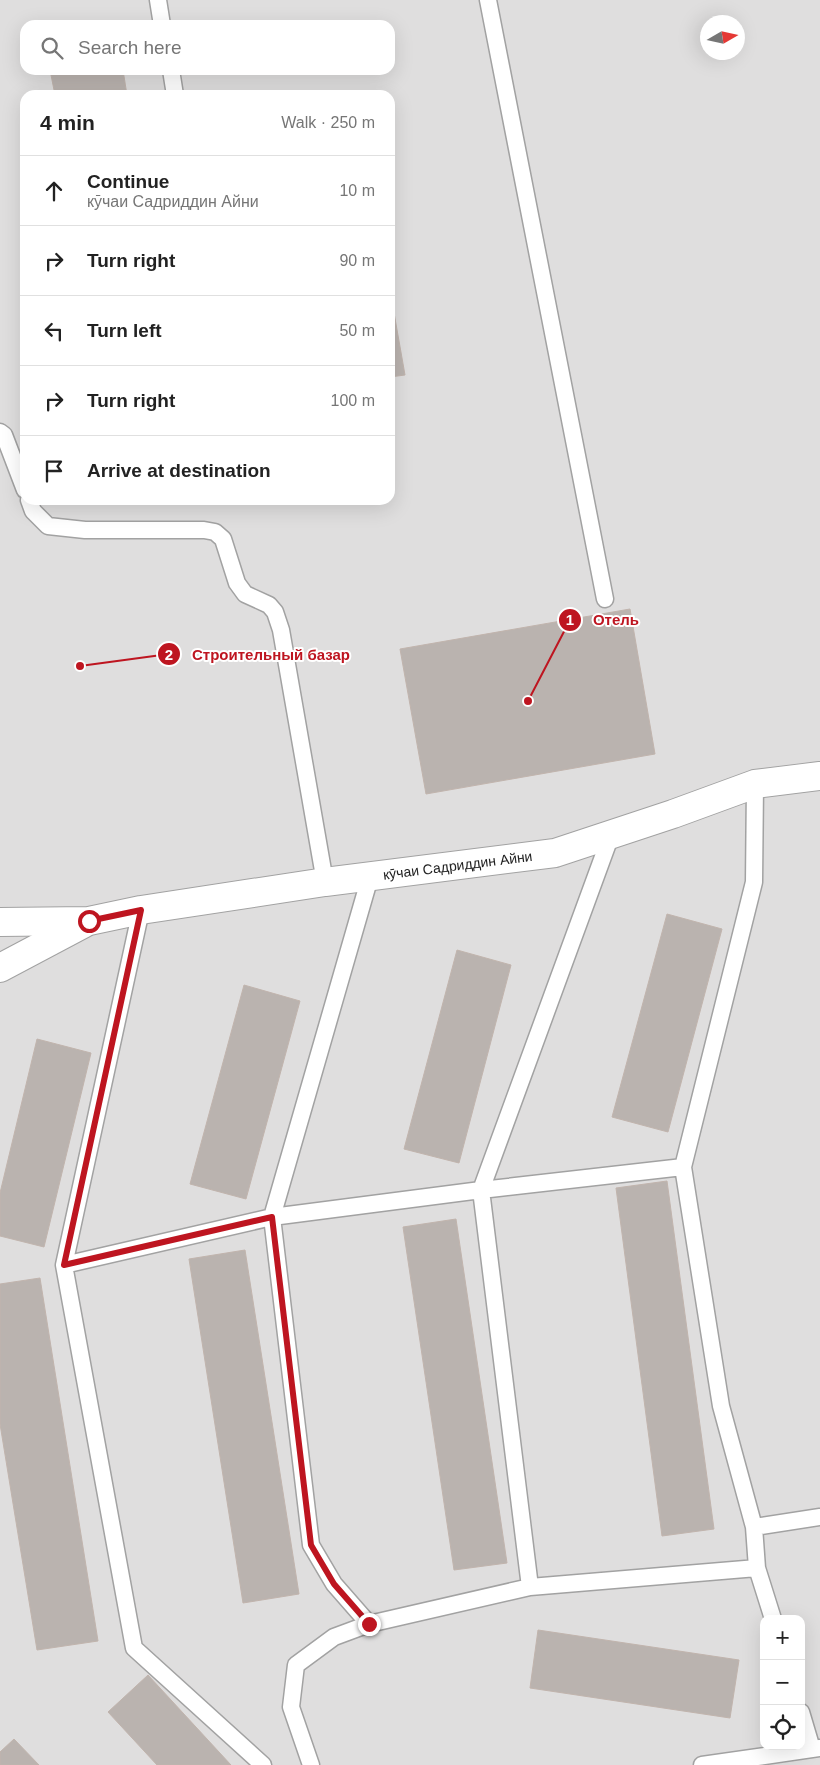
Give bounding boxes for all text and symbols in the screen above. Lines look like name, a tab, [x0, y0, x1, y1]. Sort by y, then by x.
north arrow	[700, 15, 745, 60]
search box	[20, 20, 395, 75]
icon: search	[38, 34, 66, 62]
text: Search here	[78, 37, 182, 58]
text: 4 min	[40, 111, 95, 134]
text: Walk · 250 m	[281, 114, 375, 131]
text: Continue	[87, 171, 169, 192]
icon: ahead	[40, 177, 68, 205]
text: 10 m	[339, 182, 375, 199]
text: кӯчаи Садриддин Айни	[87, 193, 259, 210]
icon: right	[40, 247, 68, 275]
text: Turn right	[87, 250, 175, 271]
text: 90 m	[339, 252, 375, 269]
icon: left	[40, 317, 68, 345]
text: Turn left	[87, 320, 162, 341]
text: 50 m	[339, 322, 375, 339]
icon: right	[40, 387, 68, 415]
text: Turn right	[87, 390, 175, 411]
text: 100 m	[331, 392, 375, 409]
icon: arrive	[40, 457, 68, 485]
text: Arrive at destination	[87, 460, 271, 481]
callout: Отель	[557, 605, 649, 635]
text: 1	[566, 611, 574, 628]
text: Отель	[593, 611, 639, 628]
callout: Строительный базар	[157, 639, 360, 669]
text: 2	[165, 646, 173, 663]
text: Строительный базар	[192, 646, 350, 663]
street label: кӯчаи Садриддин Айни	[382, 848, 533, 883]
route start	[78, 910, 101, 933]
route end	[358, 1613, 381, 1636]
map controls	[760, 1615, 805, 1750]
button: +	[760, 1615, 805, 1660]
button: −	[760, 1660, 805, 1705]
button: locate	[760, 1705, 805, 1750]

